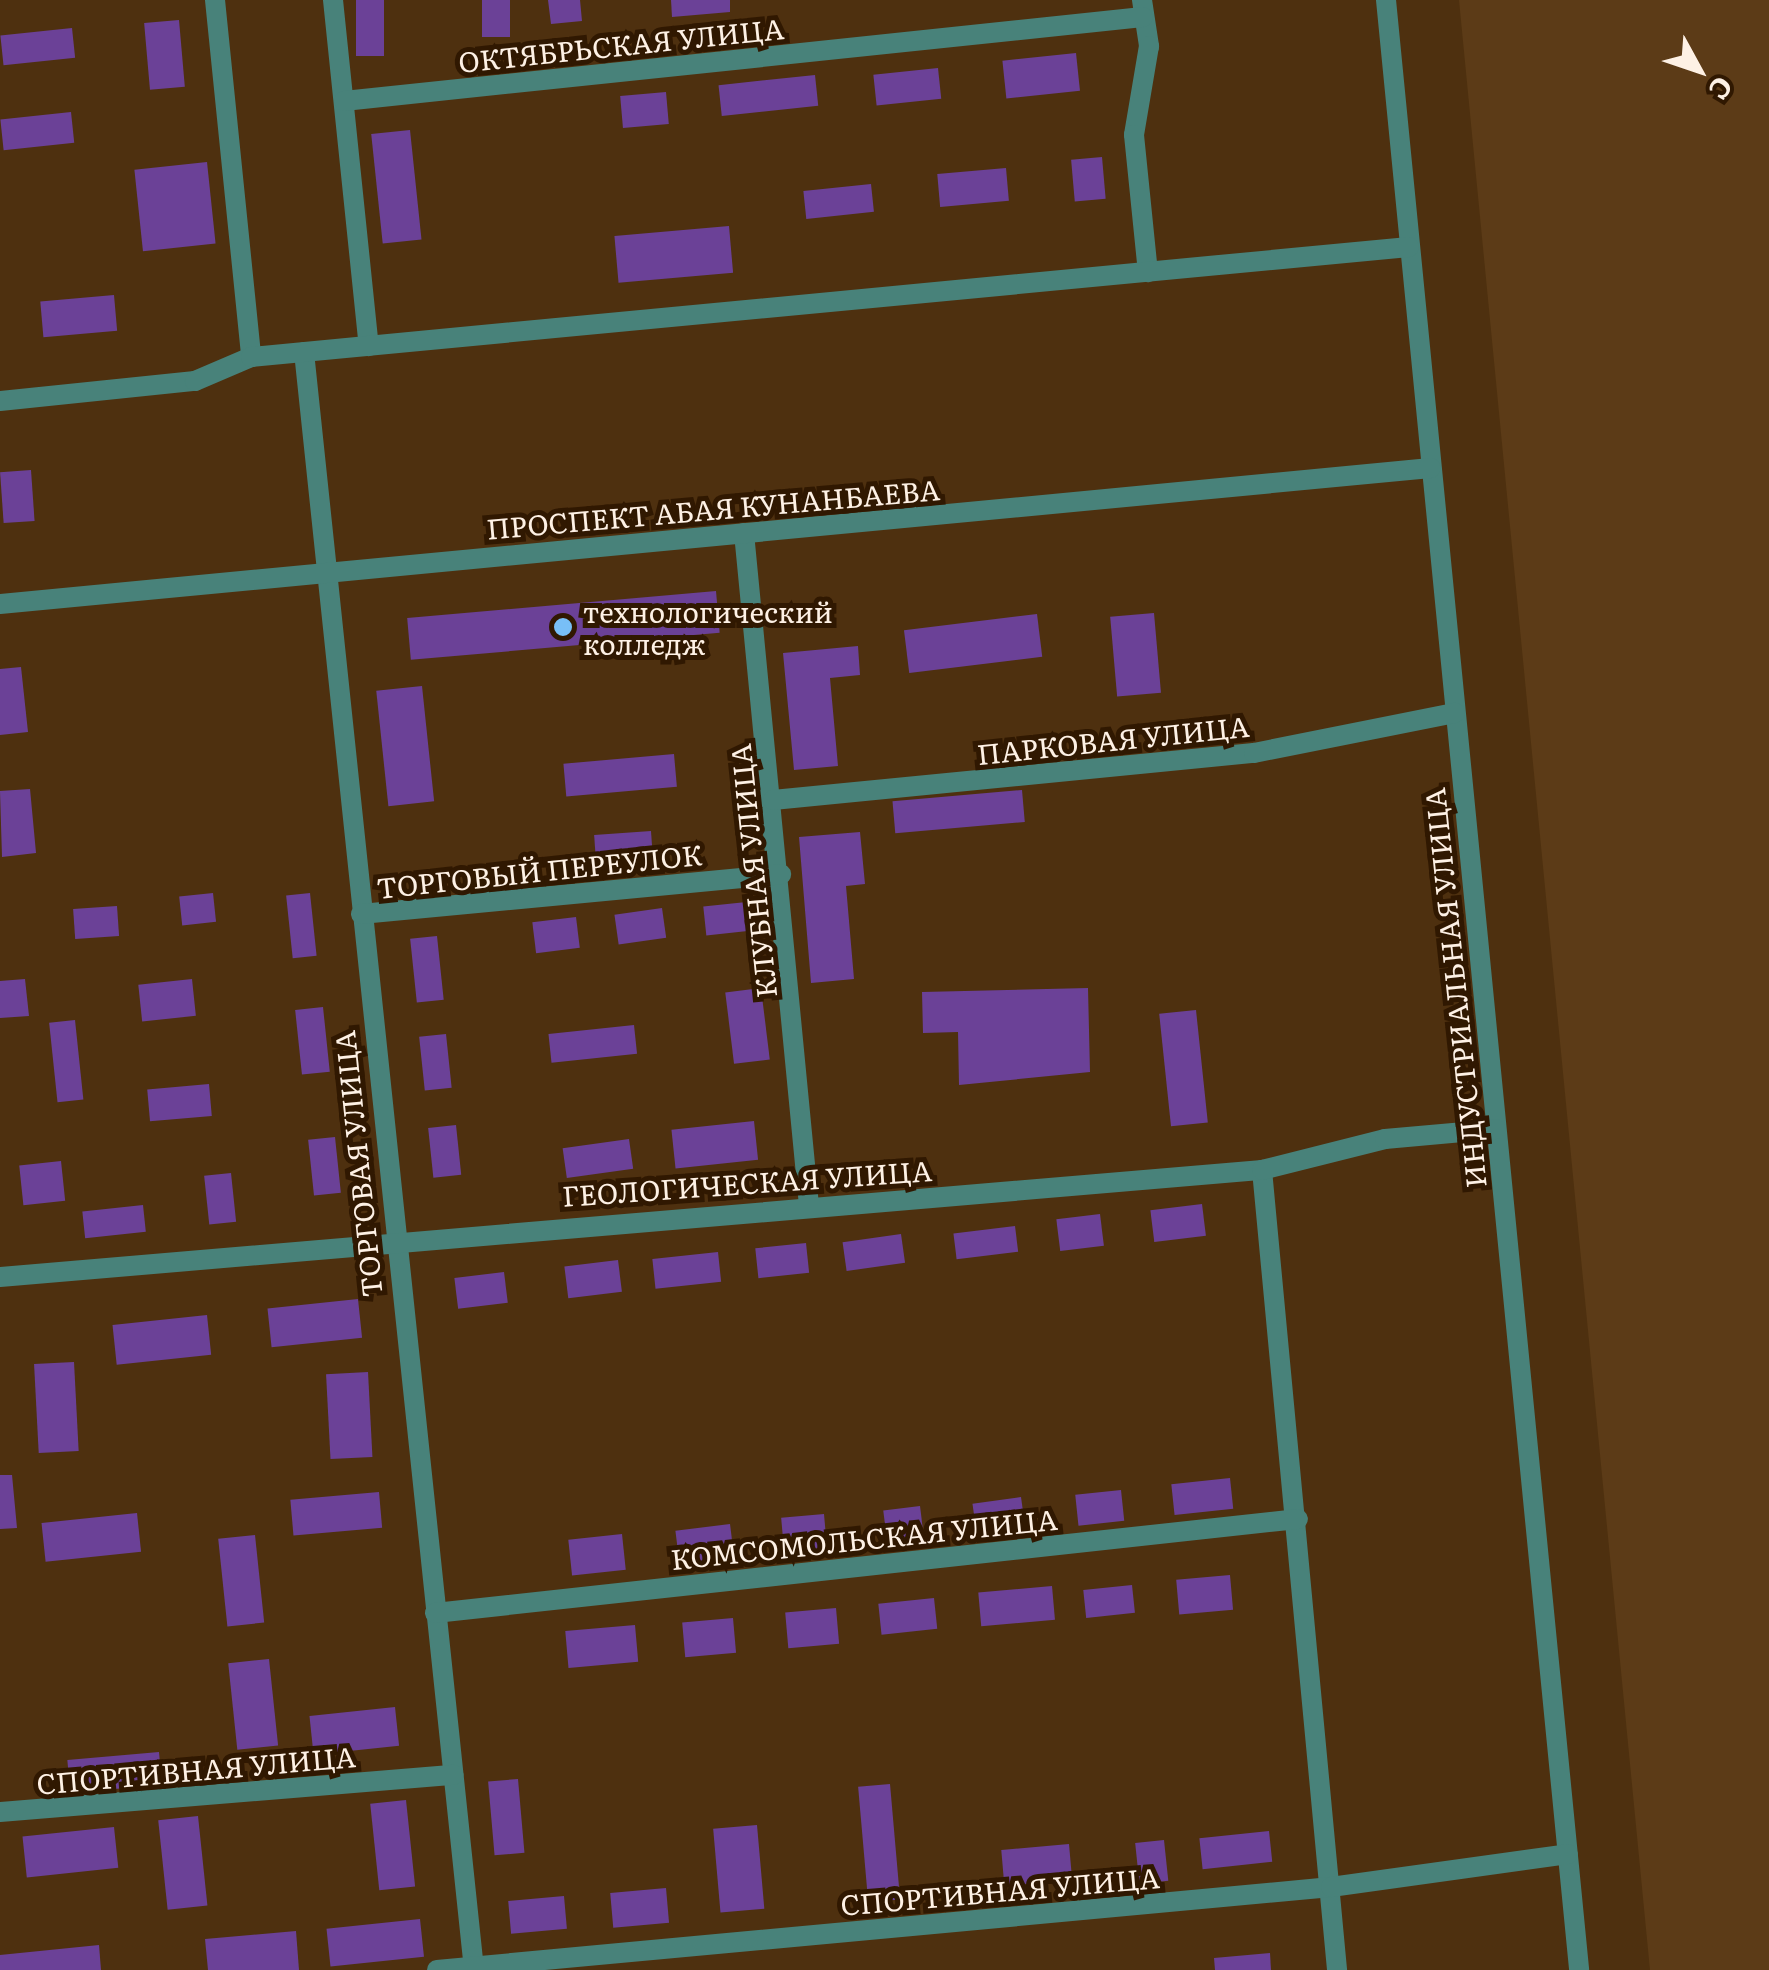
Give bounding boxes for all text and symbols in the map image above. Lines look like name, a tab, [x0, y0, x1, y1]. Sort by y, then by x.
street label: ОКТЯБРЬСКАЯ УЛИЦА	[457, 10, 785, 78]
north arrow	[1649, 20, 1749, 120]
text: С	[1700, 68, 1744, 110]
street label: ПРОСПЕКТ АБАЯ КУНАНБАЕВА	[485, 471, 941, 545]
place label: технологический колледж	[583, 594, 833, 660]
marker: технологический колледж	[552, 616, 574, 638]
street label: ПАРКОВАЯ УЛИЦА	[975, 708, 1251, 770]
street label: КЛУБНАЯ УЛИЦА	[722, 742, 782, 1000]
street label: ИНДУСТРИАЛЬНАЯ УЛИЦА	[1416, 786, 1492, 1190]
street label: ТОРГОВЫЙ ПЕРЕУЛОК	[375, 836, 703, 904]
street label: ТОРГОВАЯ УЛИЦА	[326, 1029, 388, 1299]
street label: ГЕОЛОГИЧЕСКАЯ УЛИЦА	[561, 1152, 933, 1212]
street label: КОМСОМОЛЬСКАЯ УЛИЦА	[669, 1501, 1059, 1575]
street label: СПОРТИВНАЯ УЛИЦА	[35, 1738, 357, 1800]
street label: СПОРТИВНАЯ УЛИЦА	[839, 1859, 1161, 1921]

